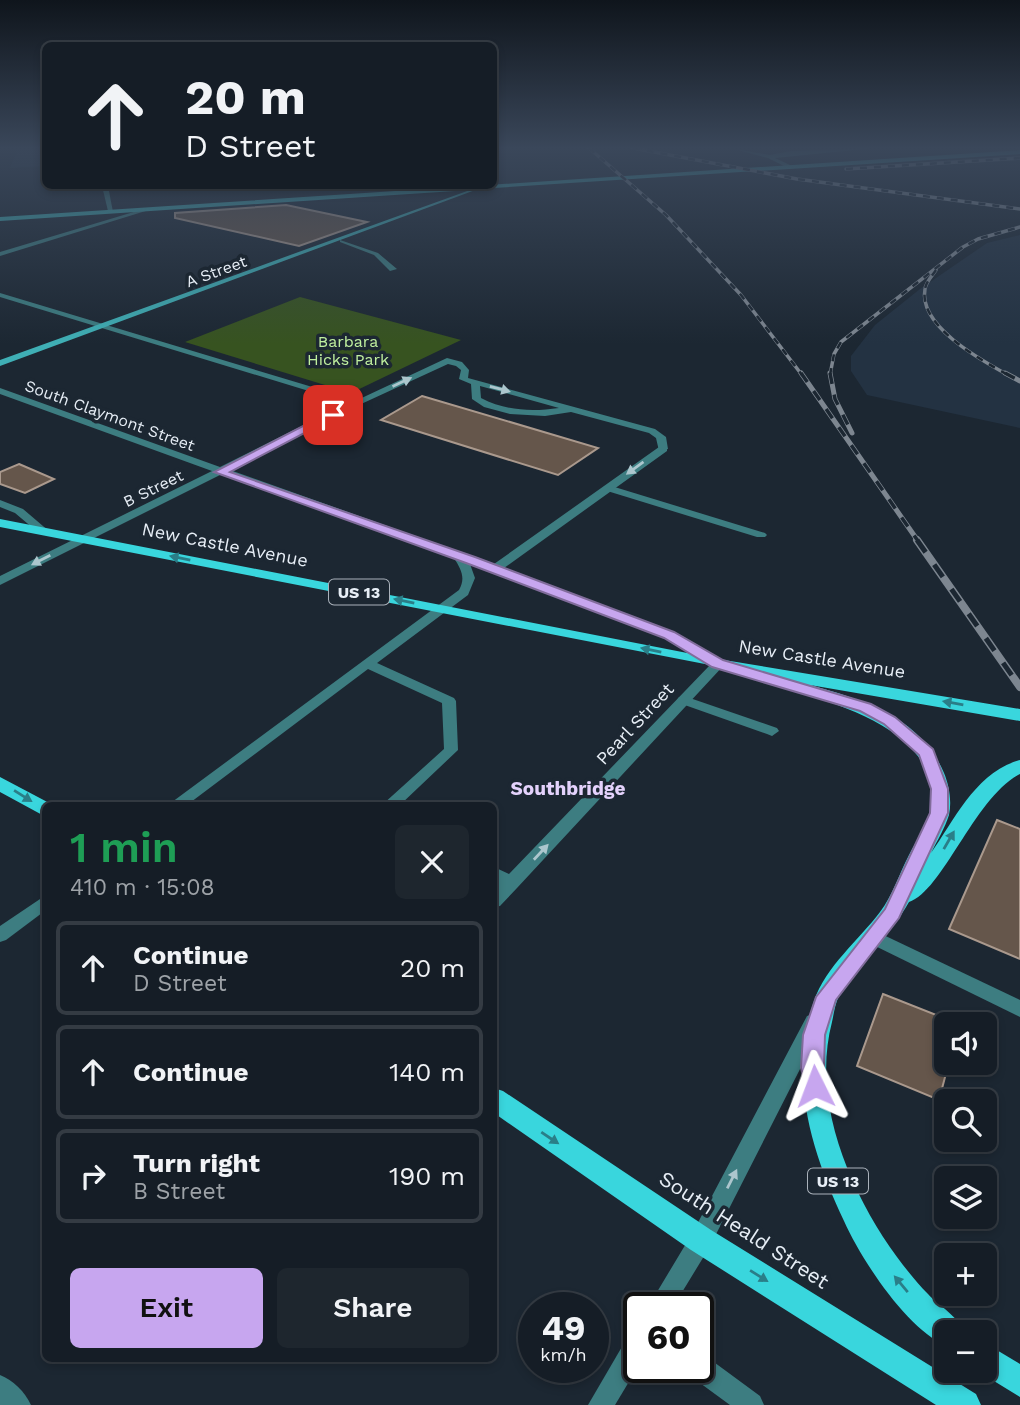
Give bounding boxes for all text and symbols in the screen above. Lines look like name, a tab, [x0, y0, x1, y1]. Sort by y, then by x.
text: 20 m	[185, 68, 306, 126]
icon: ahead	[70, 70, 161, 161]
text: D Street	[185, 127, 315, 165]
street label: A Street	[183, 252, 250, 291]
park label: Barbara Hicks Park	[307, 332, 389, 369]
street label: South Claymont Street	[22, 376, 198, 455]
one-way arrow	[391, 376, 412, 387]
one-way arrow	[490, 384, 512, 395]
pin	[303, 385, 363, 445]
icon: arrive	[314, 396, 352, 434]
one-way arrow	[626, 461, 644, 475]
street label: B Street	[120, 466, 186, 511]
street label: New Castle Avenue	[140, 518, 310, 571]
one-way arrow	[169, 552, 191, 563]
one-way arrow	[31, 555, 51, 566]
road number: US 13	[329, 580, 389, 604]
one-way arrow	[393, 595, 415, 606]
street label: New Castle Avenue	[737, 635, 907, 682]
one-way arrow	[640, 645, 662, 656]
street label: Pearl Street	[592, 678, 678, 769]
one-way arrow	[942, 697, 964, 708]
district label: Southbridge	[511, 777, 625, 800]
one-way arrow	[13, 790, 32, 803]
text: 1 min	[70, 823, 178, 872]
button: close	[395, 825, 469, 899]
one-way arrow	[943, 830, 955, 849]
one-way arrow	[532, 844, 548, 861]
text: 410 m · 15:08	[70, 874, 215, 901]
text: Continue	[133, 940, 249, 970]
icon: ahead	[74, 949, 112, 987]
text: 20 m	[400, 953, 465, 983]
text: D Street	[133, 970, 227, 997]
map controls	[934, 1012, 997, 1383]
button: sound	[934, 1012, 997, 1075]
position arrow	[778, 1049, 852, 1123]
icon: ahead	[74, 1053, 112, 1091]
text: Continue	[133, 1057, 249, 1087]
text: 140 m	[389, 1057, 465, 1087]
button: search	[934, 1089, 997, 1152]
one-way arrow	[540, 1131, 560, 1144]
text: Turn right	[133, 1148, 260, 1178]
icon: right	[74, 1157, 112, 1195]
text: 190 m	[389, 1161, 465, 1191]
street label: South Heald Street	[655, 1165, 834, 1294]
button: layers	[934, 1166, 997, 1229]
road number: US 13	[808, 1168, 868, 1194]
one-way arrow	[727, 1169, 738, 1189]
text: B Street	[133, 1178, 225, 1205]
button: +	[934, 1243, 997, 1306]
button: Exit	[70, 1268, 263, 1348]
button: Share	[277, 1268, 469, 1348]
one-way arrow	[749, 1270, 768, 1283]
one-way arrow	[893, 1275, 908, 1293]
speed limit sign: 60	[623, 1292, 714, 1383]
text: 49	[541, 1307, 586, 1349]
button: −	[934, 1320, 997, 1383]
text: km/h	[540, 1344, 587, 1365]

